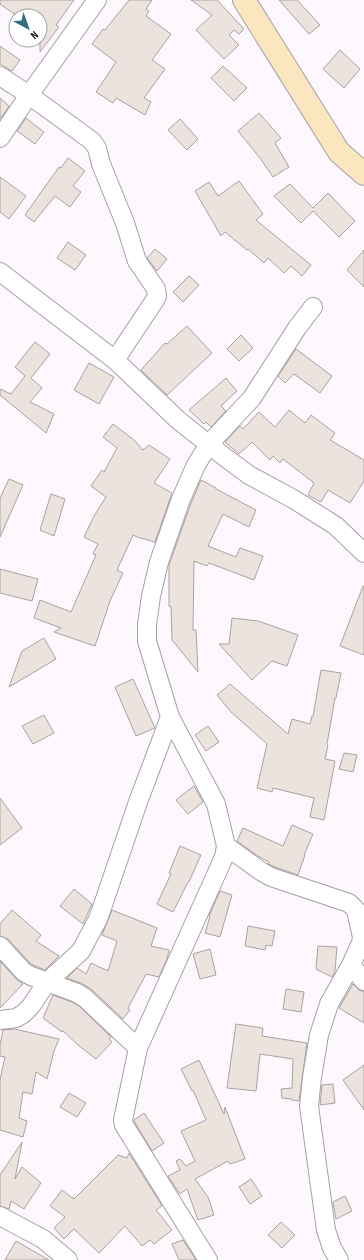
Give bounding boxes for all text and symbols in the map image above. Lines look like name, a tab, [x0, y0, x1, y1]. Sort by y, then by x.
north arrow	[8, 8, 48, 48]
text: N	[28, 28, 41, 42]

